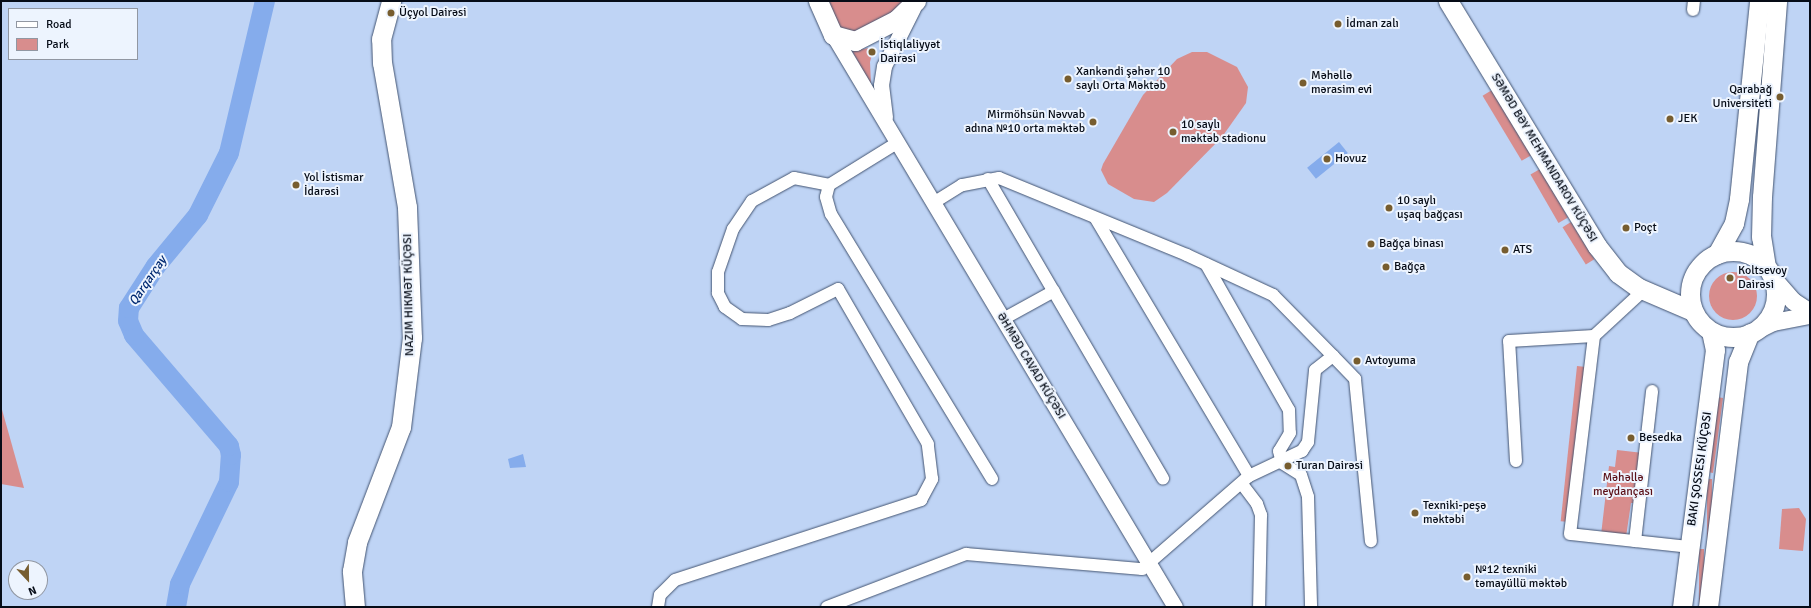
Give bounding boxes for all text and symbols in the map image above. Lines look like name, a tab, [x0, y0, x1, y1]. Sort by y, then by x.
place label: Üçyol Dairəsi	[399, 6, 467, 20]
legend	[8, 8, 138, 60]
marker: Üçyol Dairəsi	[386, 8, 396, 18]
text: Road	[46, 17, 72, 32]
place label: İdman zalı	[1346, 17, 1399, 31]
marker: İdman zalı	[1333, 19, 1343, 29]
text: Park	[46, 37, 69, 52]
place label: İstiqlaliyyət Dairəsi	[880, 38, 940, 66]
marker: İstiqlaliyyət Dairəsi	[867, 47, 877, 57]
place label: Xankəndi şəhər 10 saylı Orta Məktəb	[1076, 65, 1170, 93]
place label: Məhəllə mərasim evi	[1311, 69, 1372, 97]
street label: SƏMƏD BƏY MEHMANDAROV KÜÇƏSI	[1488, 71, 1600, 245]
marker: Xankəndi şəhər 10 saylı Orta Məktəb	[1063, 74, 1073, 84]
marker: Məhəllə mərasim evi	[1298, 78, 1308, 88]
place label: Qarabağ Universiteti	[1712, 83, 1772, 111]
marker: Qarabağ Universiteti	[1775, 92, 1785, 102]
place label: Mirmöhsün Nəvvab adına №10 orta məktəb	[965, 108, 1085, 136]
place label: JEK	[1678, 112, 1697, 126]
marker: JEK	[1665, 114, 1675, 124]
marker: Mirmöhsün Nəvvab adına №10 orta məktəb	[1088, 117, 1098, 127]
place label: 10 saylı məktəb stadionu	[1181, 118, 1266, 146]
marker: 10 saylı məktəb stadionu	[1168, 127, 1178, 137]
place label: Hovuz	[1335, 152, 1367, 166]
marker: Hovuz	[1322, 154, 1332, 164]
place label: Yol İstismar İdarəsi	[304, 171, 363, 199]
marker: Yol İstismar İdarəsi	[291, 180, 301, 190]
place label: 10 saylı uşaq bağçası	[1397, 194, 1463, 222]
marker: 10 saylı uşaq bağçası	[1384, 203, 1394, 213]
place label: Poçt	[1634, 221, 1657, 235]
marker: Poçt	[1621, 223, 1631, 233]
street label: NAZIM HIKMƏT KÜÇƏSI	[401, 234, 417, 356]
place label: Bağça binası	[1379, 237, 1444, 251]
marker: Bağça binası	[1366, 239, 1376, 249]
place label: ATS	[1513, 243, 1532, 257]
marker: ATS	[1500, 245, 1510, 255]
water label: Qarqarçay	[126, 253, 170, 309]
place label: Bağça	[1394, 260, 1425, 274]
marker: Bağça	[1381, 262, 1391, 272]
place label: Koltsevoy Dairəsi	[1738, 264, 1787, 292]
marker: Koltsevoy Dairəsi	[1725, 273, 1735, 283]
street label: ƏHMƏD CAVAD KÜÇƏSI	[994, 310, 1068, 422]
place label: Avtoyuma	[1365, 354, 1416, 368]
marker: Avtoyuma	[1352, 356, 1362, 366]
street label: BAKI ŞOSSESI KÜÇƏSI	[1685, 411, 1715, 527]
place label: Besedka	[1639, 431, 1682, 445]
marker: Besedka	[1626, 433, 1636, 443]
place label: Turan Dairəsi	[1296, 459, 1363, 473]
marker: Turan Dairəsi	[1283, 461, 1293, 471]
park label: Məhəllə meydançası	[1593, 471, 1653, 499]
place label: Texniki-peşə məktəbi	[1423, 499, 1486, 527]
marker: Texniki-peşə məktəbi	[1410, 508, 1420, 518]
north arrow	[8, 560, 48, 600]
place label: №12 texniki təmayüllü məktəb	[1475, 563, 1567, 591]
marker: №12 texniki təmayüllü məktəb	[1462, 572, 1472, 582]
text: N	[26, 583, 38, 598]

